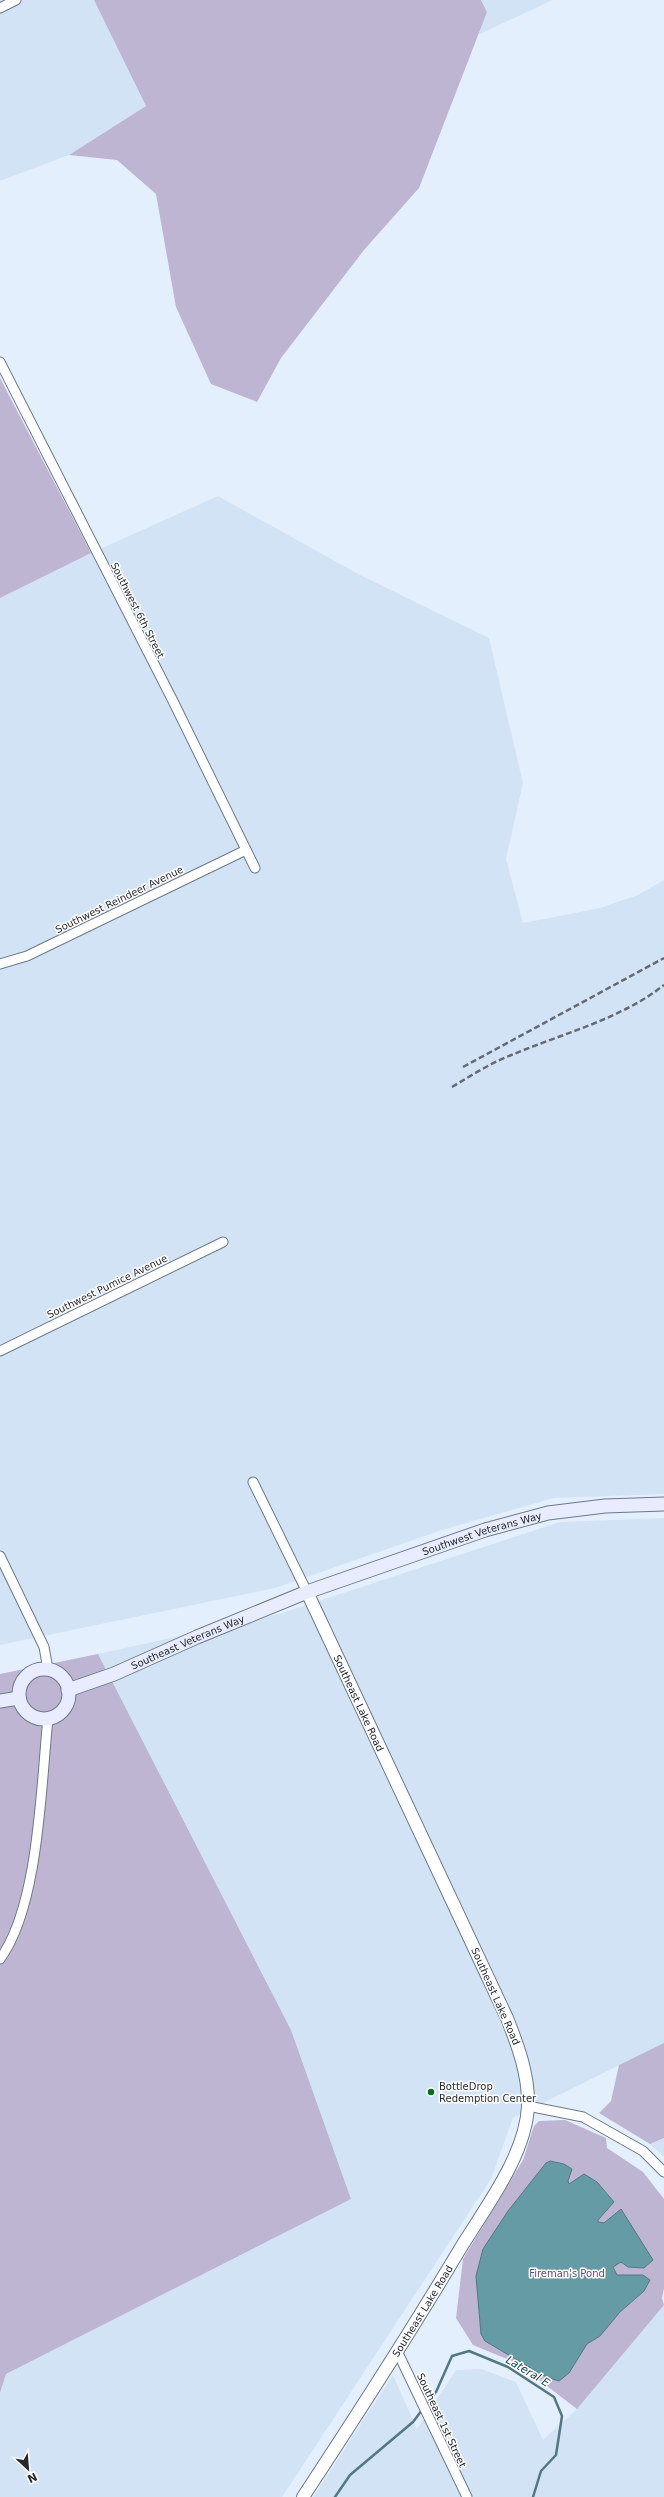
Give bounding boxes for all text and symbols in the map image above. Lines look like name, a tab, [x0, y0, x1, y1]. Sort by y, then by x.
street label: Southwest 6th Street	[109, 561, 167, 660]
street label: Southwest Reindeer Avenue	[54, 864, 185, 935]
street label: Southwest Pumice Avenue	[45, 1252, 169, 1320]
street label: Southwest Veterans Way	[421, 1510, 543, 1557]
street label: Southeast Veterans Way	[129, 1613, 246, 1672]
street label: Southeast Lake Road	[331, 1653, 386, 1753]
street label: Southeast Lake Road	[469, 1946, 522, 2047]
place label: BottleDrop Redemption Center	[439, 2081, 537, 2104]
marker: BottleDrop Redemption Center	[426, 2087, 436, 2097]
street label: Southeast Lake Road	[390, 2263, 455, 2359]
park label: Fireman's Pond	[529, 2268, 605, 2279]
water label: Lateral E	[504, 2353, 552, 2390]
street label: Southeast 1st Street	[415, 2371, 468, 2469]
north arrow	[8, 2449, 48, 2489]
text: N	[25, 2470, 39, 2485]

